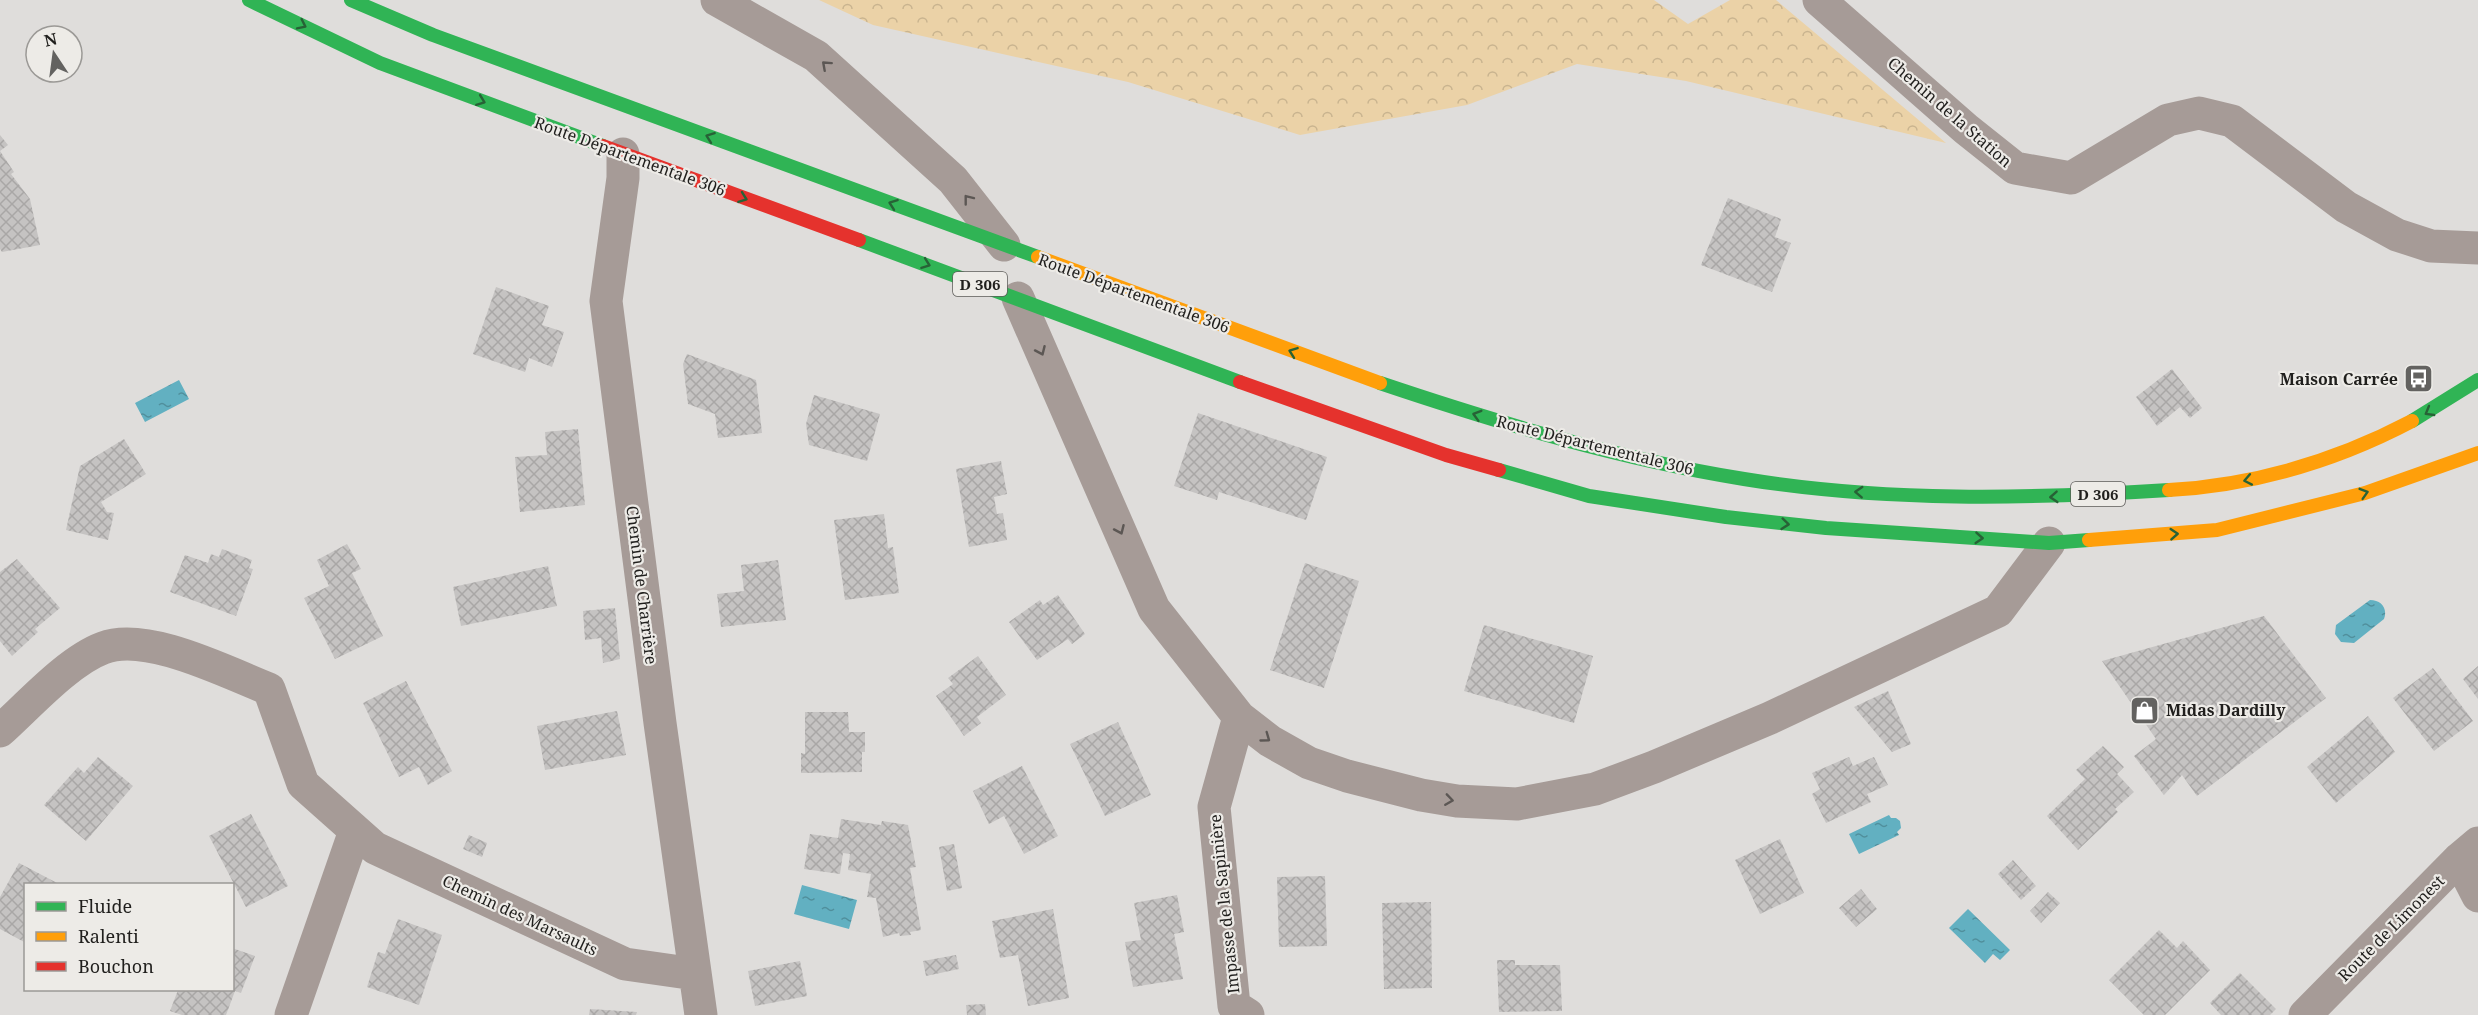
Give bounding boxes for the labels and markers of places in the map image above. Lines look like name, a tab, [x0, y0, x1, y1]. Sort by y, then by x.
bus stop icon: Maison Carrée	[2403, 363, 2435, 395]
place label: Maison Carrée	[2280, 368, 2398, 390]
shop icon: Midas Dardilly	[2129, 694, 2161, 726]
place label: Midas Dardilly	[2166, 699, 2286, 721]

